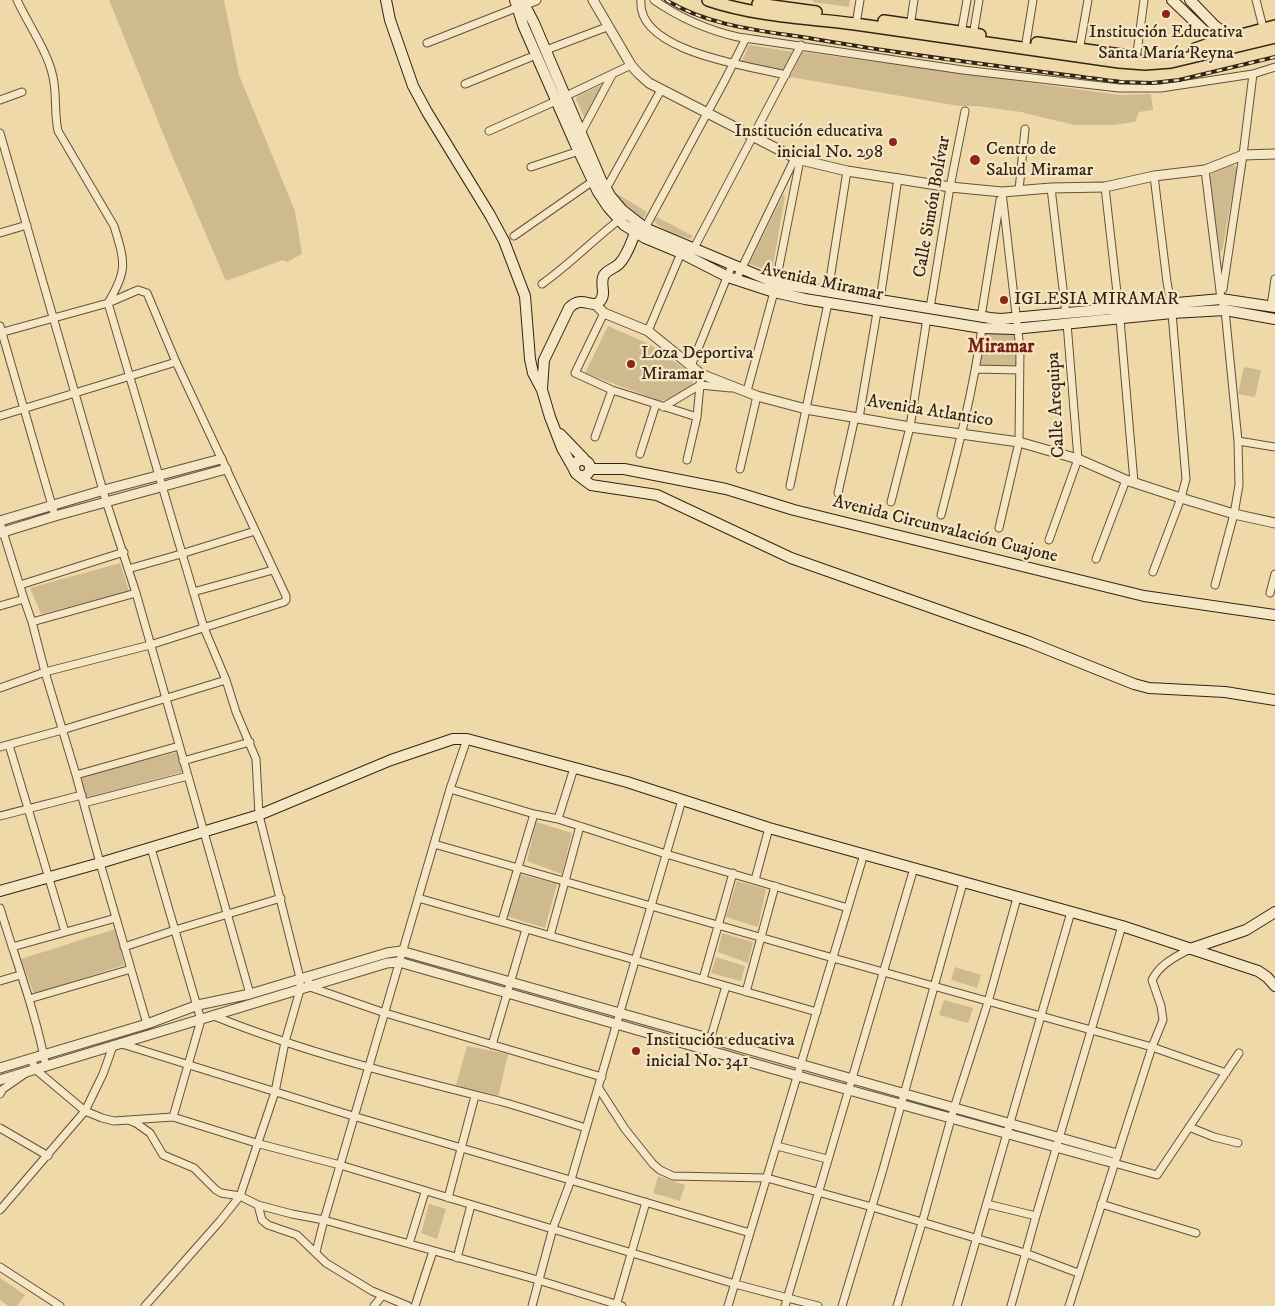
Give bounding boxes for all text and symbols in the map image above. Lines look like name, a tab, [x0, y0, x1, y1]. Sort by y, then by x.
marker: Institución Educativa Santa María Reyna	[1160, 8, 1172, 20]
place label: Institución Educativa Santa María Reyna	[1089, 22, 1243, 64]
place label: Institución educativa inicial No. 298	[734, 121, 883, 163]
street label: Calle Simón Bolívar	[910, 134, 956, 280]
marker: Institución educativa inicial No. 298	[887, 136, 899, 148]
place label: Centro de Salud Miramar	[986, 139, 1093, 182]
marker: Centro de Salud Miramar	[968, 153, 982, 167]
street label: Avenida Miramar	[759, 260, 885, 306]
place label: IGLESIA MIRAMAR	[1014, 289, 1179, 311]
marker: IGLESIA MIRAMAR	[998, 294, 1010, 306]
district label: Miramar	[968, 337, 1034, 359]
place label: Loza Deportiva Miramar	[641, 343, 753, 386]
street label: Calle Arequipa	[1043, 351, 1071, 459]
marker: Loza Deportiva Miramar	[625, 358, 637, 370]
street label: Avenida Atlantico	[865, 391, 995, 433]
street label: Avenida Circunvalación Cuajone	[830, 492, 1060, 568]
place label: Institución educativa inicial No. 341	[646, 1030, 795, 1072]
marker: Institución educativa inicial No. 341	[630, 1045, 642, 1057]

